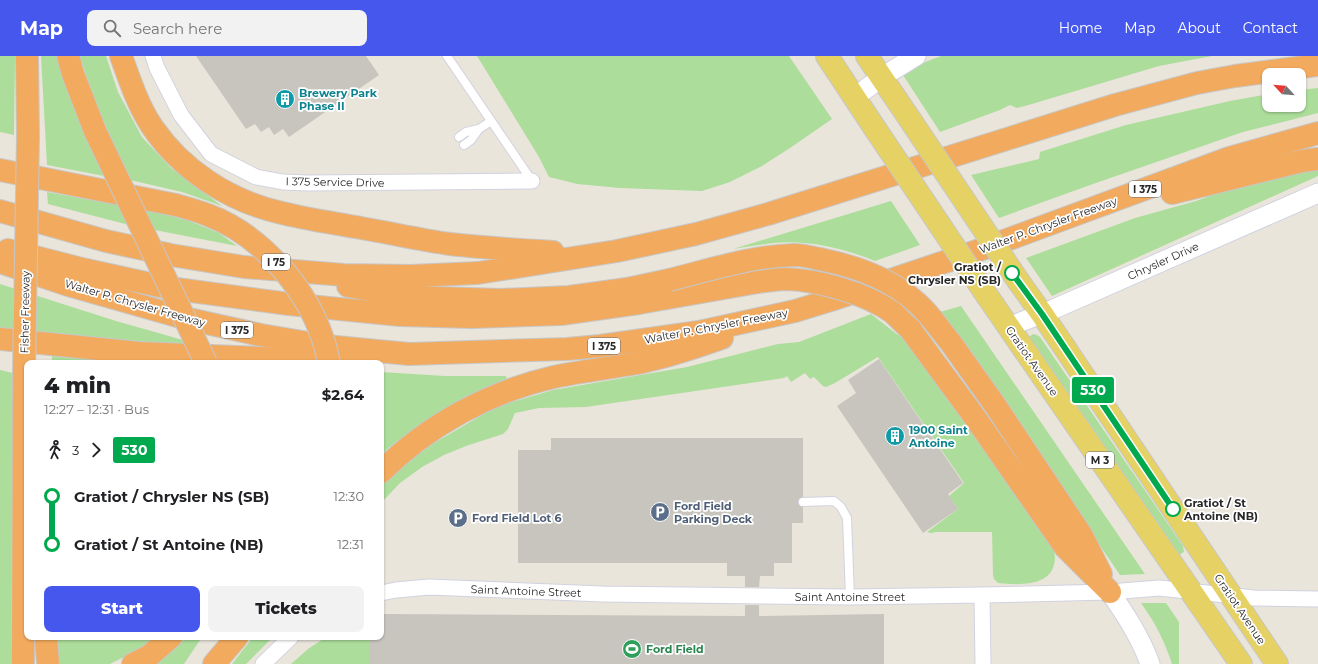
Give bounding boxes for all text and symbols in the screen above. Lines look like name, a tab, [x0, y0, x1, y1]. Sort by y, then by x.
search box	[87, 10, 367, 46]
text: Map	[20, 17, 63, 40]
icon: search	[101, 17, 123, 39]
text: Search here	[133, 19, 222, 38]
text: Home	[1059, 19, 1102, 37]
text: Map	[1124, 19, 1155, 37]
text: About	[1177, 19, 1221, 37]
text: Contact	[1243, 19, 1298, 37]
north arrow	[1262, 68, 1306, 112]
map controls	[1262, 68, 1306, 112]
place label: Brewery Park Phase II	[299, 86, 378, 113]
building icon: Brewery Park Phase II	[274, 88, 296, 110]
street label: I 375 Service Drive	[285, 174, 385, 190]
road number: I 375	[1129, 181, 1161, 197]
street label: Walter P. Chrysler Freeway	[977, 193, 1119, 256]
street label: Chrysler Drive	[1125, 239, 1201, 283]
road number: I 75	[262, 254, 290, 270]
place label: Gratiot / Chrysler NS (SB)	[908, 260, 1002, 287]
marker: Gratiot / Chrysler NS (SB)	[1004, 265, 1020, 281]
street label: Fisher Freeway	[17, 271, 33, 353]
street label: Walter P. Chrysler Freeway	[63, 276, 207, 330]
street label: Walter P. Chrysler Freeway	[643, 305, 789, 347]
road number: I 375	[221, 322, 253, 338]
street label: Gratiot Avenue	[1003, 323, 1061, 399]
road number: I 375	[588, 338, 620, 354]
text: 4 min	[44, 372, 111, 399]
line badge: 530	[1070, 377, 1116, 403]
text: 530	[1080, 381, 1106, 399]
text: $2.64	[322, 385, 364, 404]
text: 12:27 – 12:31 · Bus	[44, 401, 149, 417]
place label: 1900 Saint Antoine	[908, 423, 968, 450]
building icon: 1900 Saint Antoine	[884, 425, 906, 447]
icon: walk	[44, 439, 66, 461]
icon: forward	[85, 439, 107, 461]
text: 530	[121, 441, 147, 459]
text: 3	[72, 442, 79, 458]
road number: M 3	[1086, 452, 1114, 468]
text: Gratiot / Chrysler NS (SB)	[74, 487, 269, 506]
text: 12:30	[333, 488, 364, 504]
place label: Gratiot / St Antoine (NB)	[1183, 496, 1258, 523]
place label: Ford Field Parking Deck	[674, 499, 753, 526]
parking icon: Ford Field Parking Deck	[649, 501, 671, 523]
marker: Gratiot / St Antoine (NB)	[1165, 501, 1181, 517]
parking icon: Ford Field Lot 6	[447, 507, 469, 529]
place label: Ford Field Lot 6	[472, 511, 562, 525]
text: Gratiot / St Antoine (NB)	[74, 535, 264, 554]
text: 12:31	[337, 536, 364, 552]
street label: Gratiot Avenue	[1211, 571, 1269, 647]
street label: Saint Antoine Street	[470, 582, 582, 600]
button: Start	[44, 586, 200, 632]
button: Tickets	[208, 586, 364, 632]
street label: Saint Antoine Street	[795, 590, 906, 604]
sports icon: Ford Field	[621, 638, 643, 660]
place label: Ford Field	[646, 642, 704, 656]

